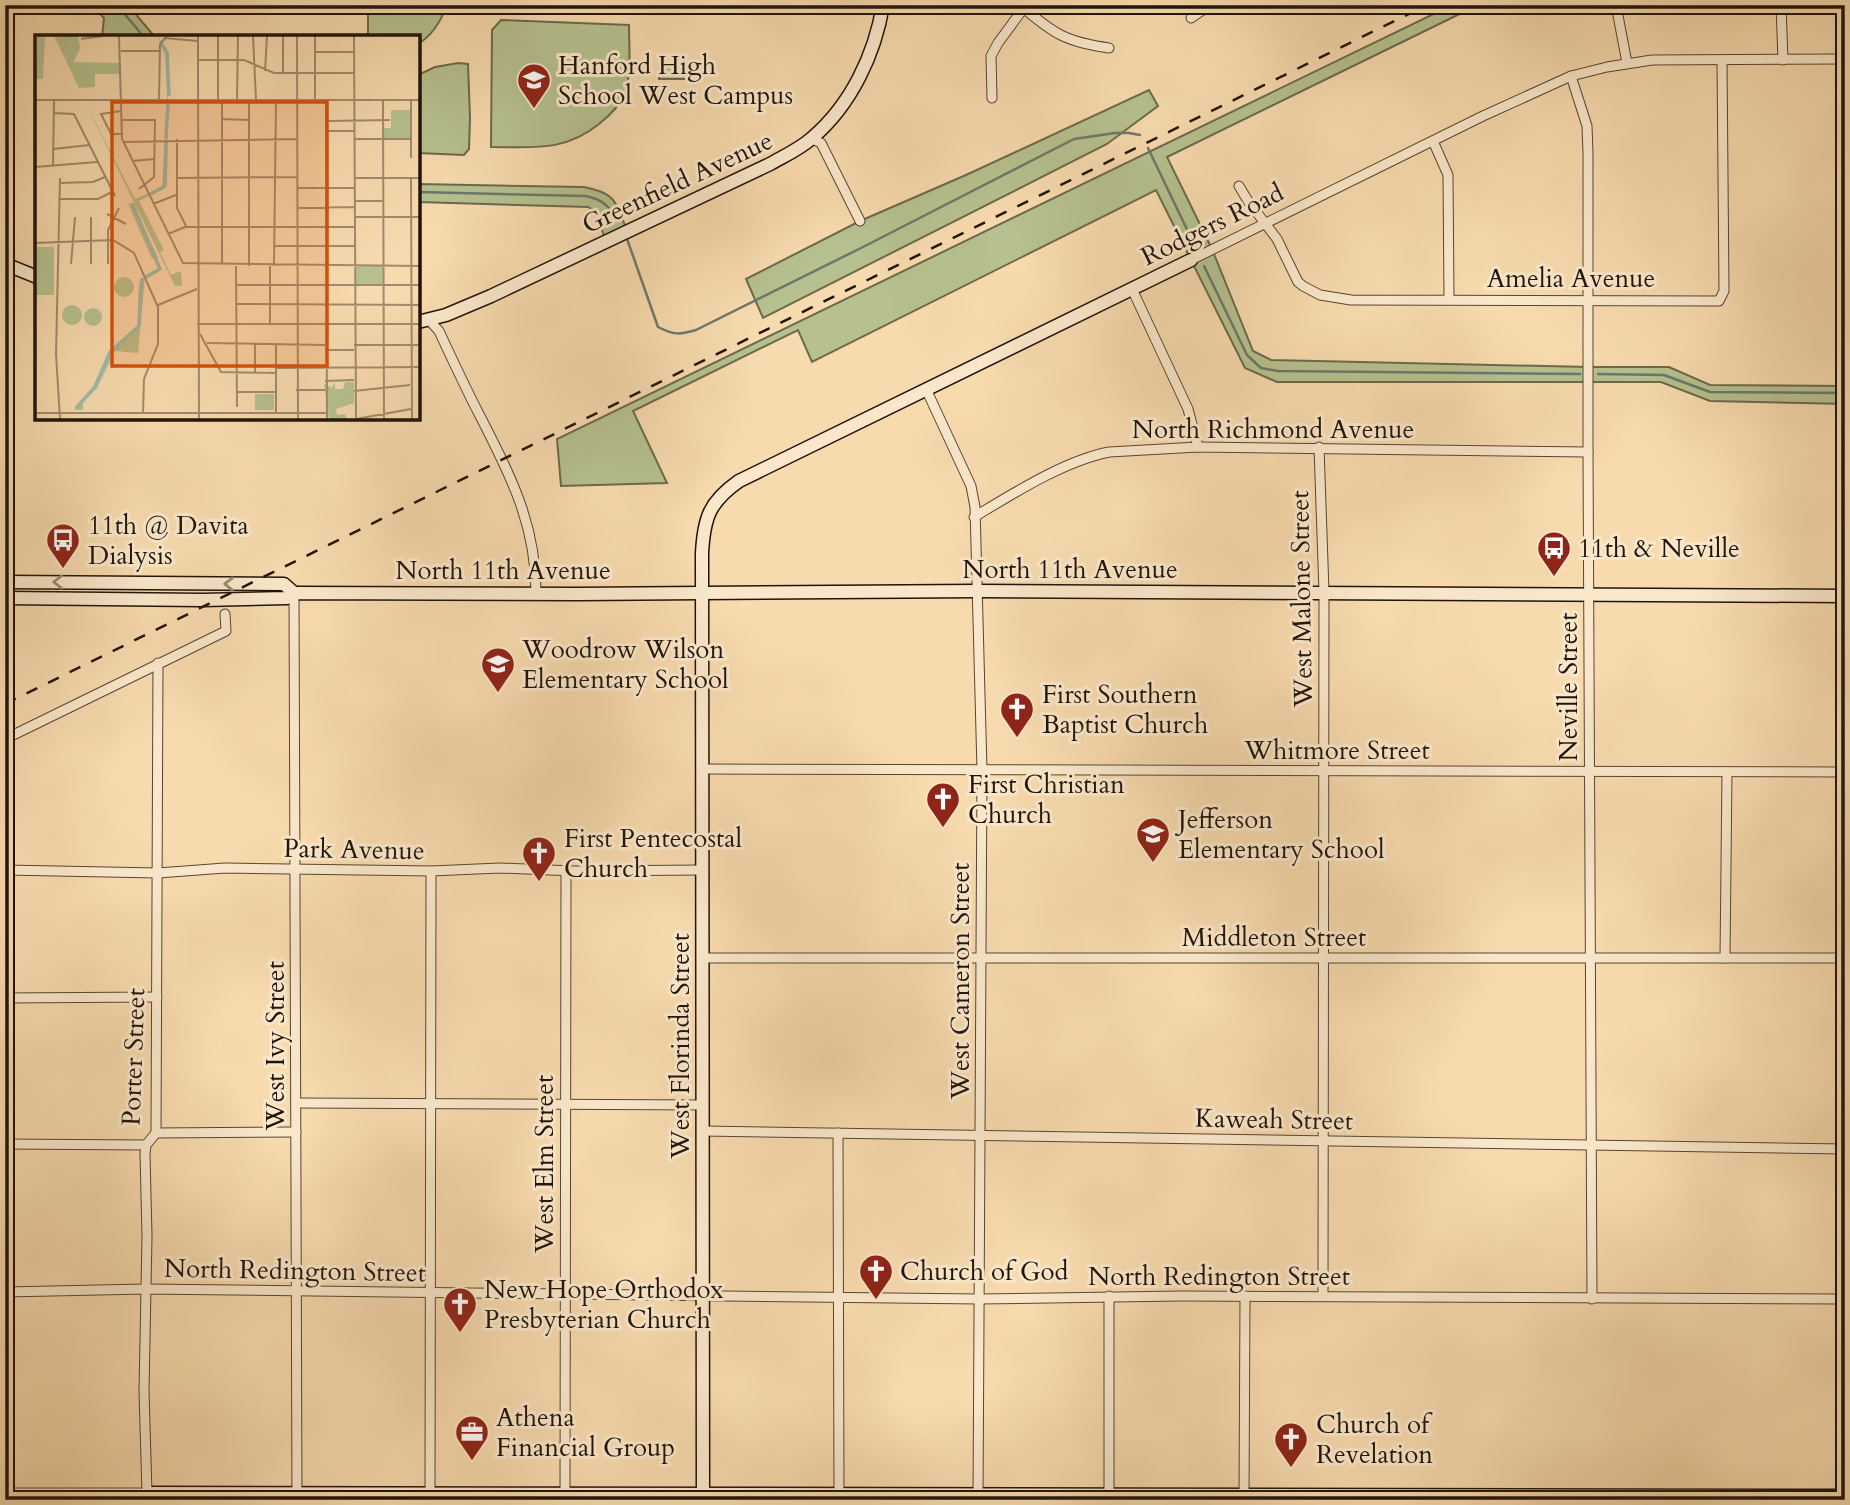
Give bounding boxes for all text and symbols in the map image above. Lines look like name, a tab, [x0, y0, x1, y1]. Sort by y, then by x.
inset map	[35, 35, 420, 420]
place label: Hanford High School West Campus	[558, 48, 793, 113]
school or university icon: Hanford High School West Campus	[515, 61, 553, 110]
street label: Greenfield Avenue	[576, 123, 778, 242]
street label: Rodgers Road	[1135, 175, 1290, 274]
street label: Amelia Avenue	[1487, 261, 1655, 296]
street label: North Richmond Avenue	[1132, 412, 1414, 447]
street label: West Malone Street	[1282, 490, 1321, 709]
place label: 11th @ Davita Dialysis	[88, 508, 249, 573]
bus stop icon: 11th @ Davita Dialysis	[44, 521, 82, 570]
bus stop icon: 11th & Neville	[1535, 529, 1573, 578]
place label: 11th & Neville	[1578, 531, 1740, 566]
street label: North 11th Avenue	[962, 552, 1178, 587]
street label: North 11th Avenue	[395, 553, 611, 588]
one-way arrow	[53, 574, 63, 590]
one-way arrow	[224, 576, 235, 591]
street label: Neville Street	[1551, 612, 1586, 762]
place label: Woodrow Wilson Elementary School	[521, 632, 729, 697]
school or university icon: Woodrow Wilson Elementary School	[479, 645, 517, 694]
place label: First Southern Baptist Church	[1042, 677, 1208, 742]
church icon: First Southern Baptist Church	[998, 690, 1036, 739]
street label: Whitmore Street	[1243, 733, 1430, 768]
place label: First Christian Church	[968, 767, 1125, 832]
church icon: First Christian Church	[924, 780, 962, 829]
place label: Jefferson Elementary School	[1174, 802, 1385, 867]
school or university icon: Jefferson Elementary School	[1134, 815, 1172, 864]
place label: First Pentecostal Church	[564, 821, 743, 886]
street label: Park Avenue	[283, 831, 425, 868]
church icon: First Pentecostal Church	[520, 834, 558, 883]
street label: West Cameron Street	[943, 862, 978, 1101]
street label: Middleton Street	[1182, 920, 1366, 955]
street label: West Florinda Street	[663, 933, 698, 1160]
street label: West Ivy Street	[258, 961, 293, 1132]
street label: Porter Street	[114, 987, 153, 1127]
street label: West Elm Street	[527, 1075, 562, 1254]
street label: Kaweah Street	[1195, 1101, 1353, 1138]
street label: North Redington Street	[164, 1251, 426, 1290]
church icon: Church of God	[857, 1252, 895, 1301]
place label: Church of God	[900, 1254, 1069, 1289]
street label: North Redington Street	[1088, 1259, 1350, 1294]
place label: New Hope Orthodox Presbyterian Church	[484, 1272, 724, 1337]
church icon: New Hope Orthodox Presbyterian Church	[441, 1285, 479, 1334]
place label: Athena Financial Group	[496, 1400, 675, 1465]
place label: Church of Revelation	[1316, 1407, 1433, 1472]
office icon: Athena Financial Group	[453, 1413, 491, 1462]
church icon: Church of Revelation	[1272, 1420, 1310, 1469]

